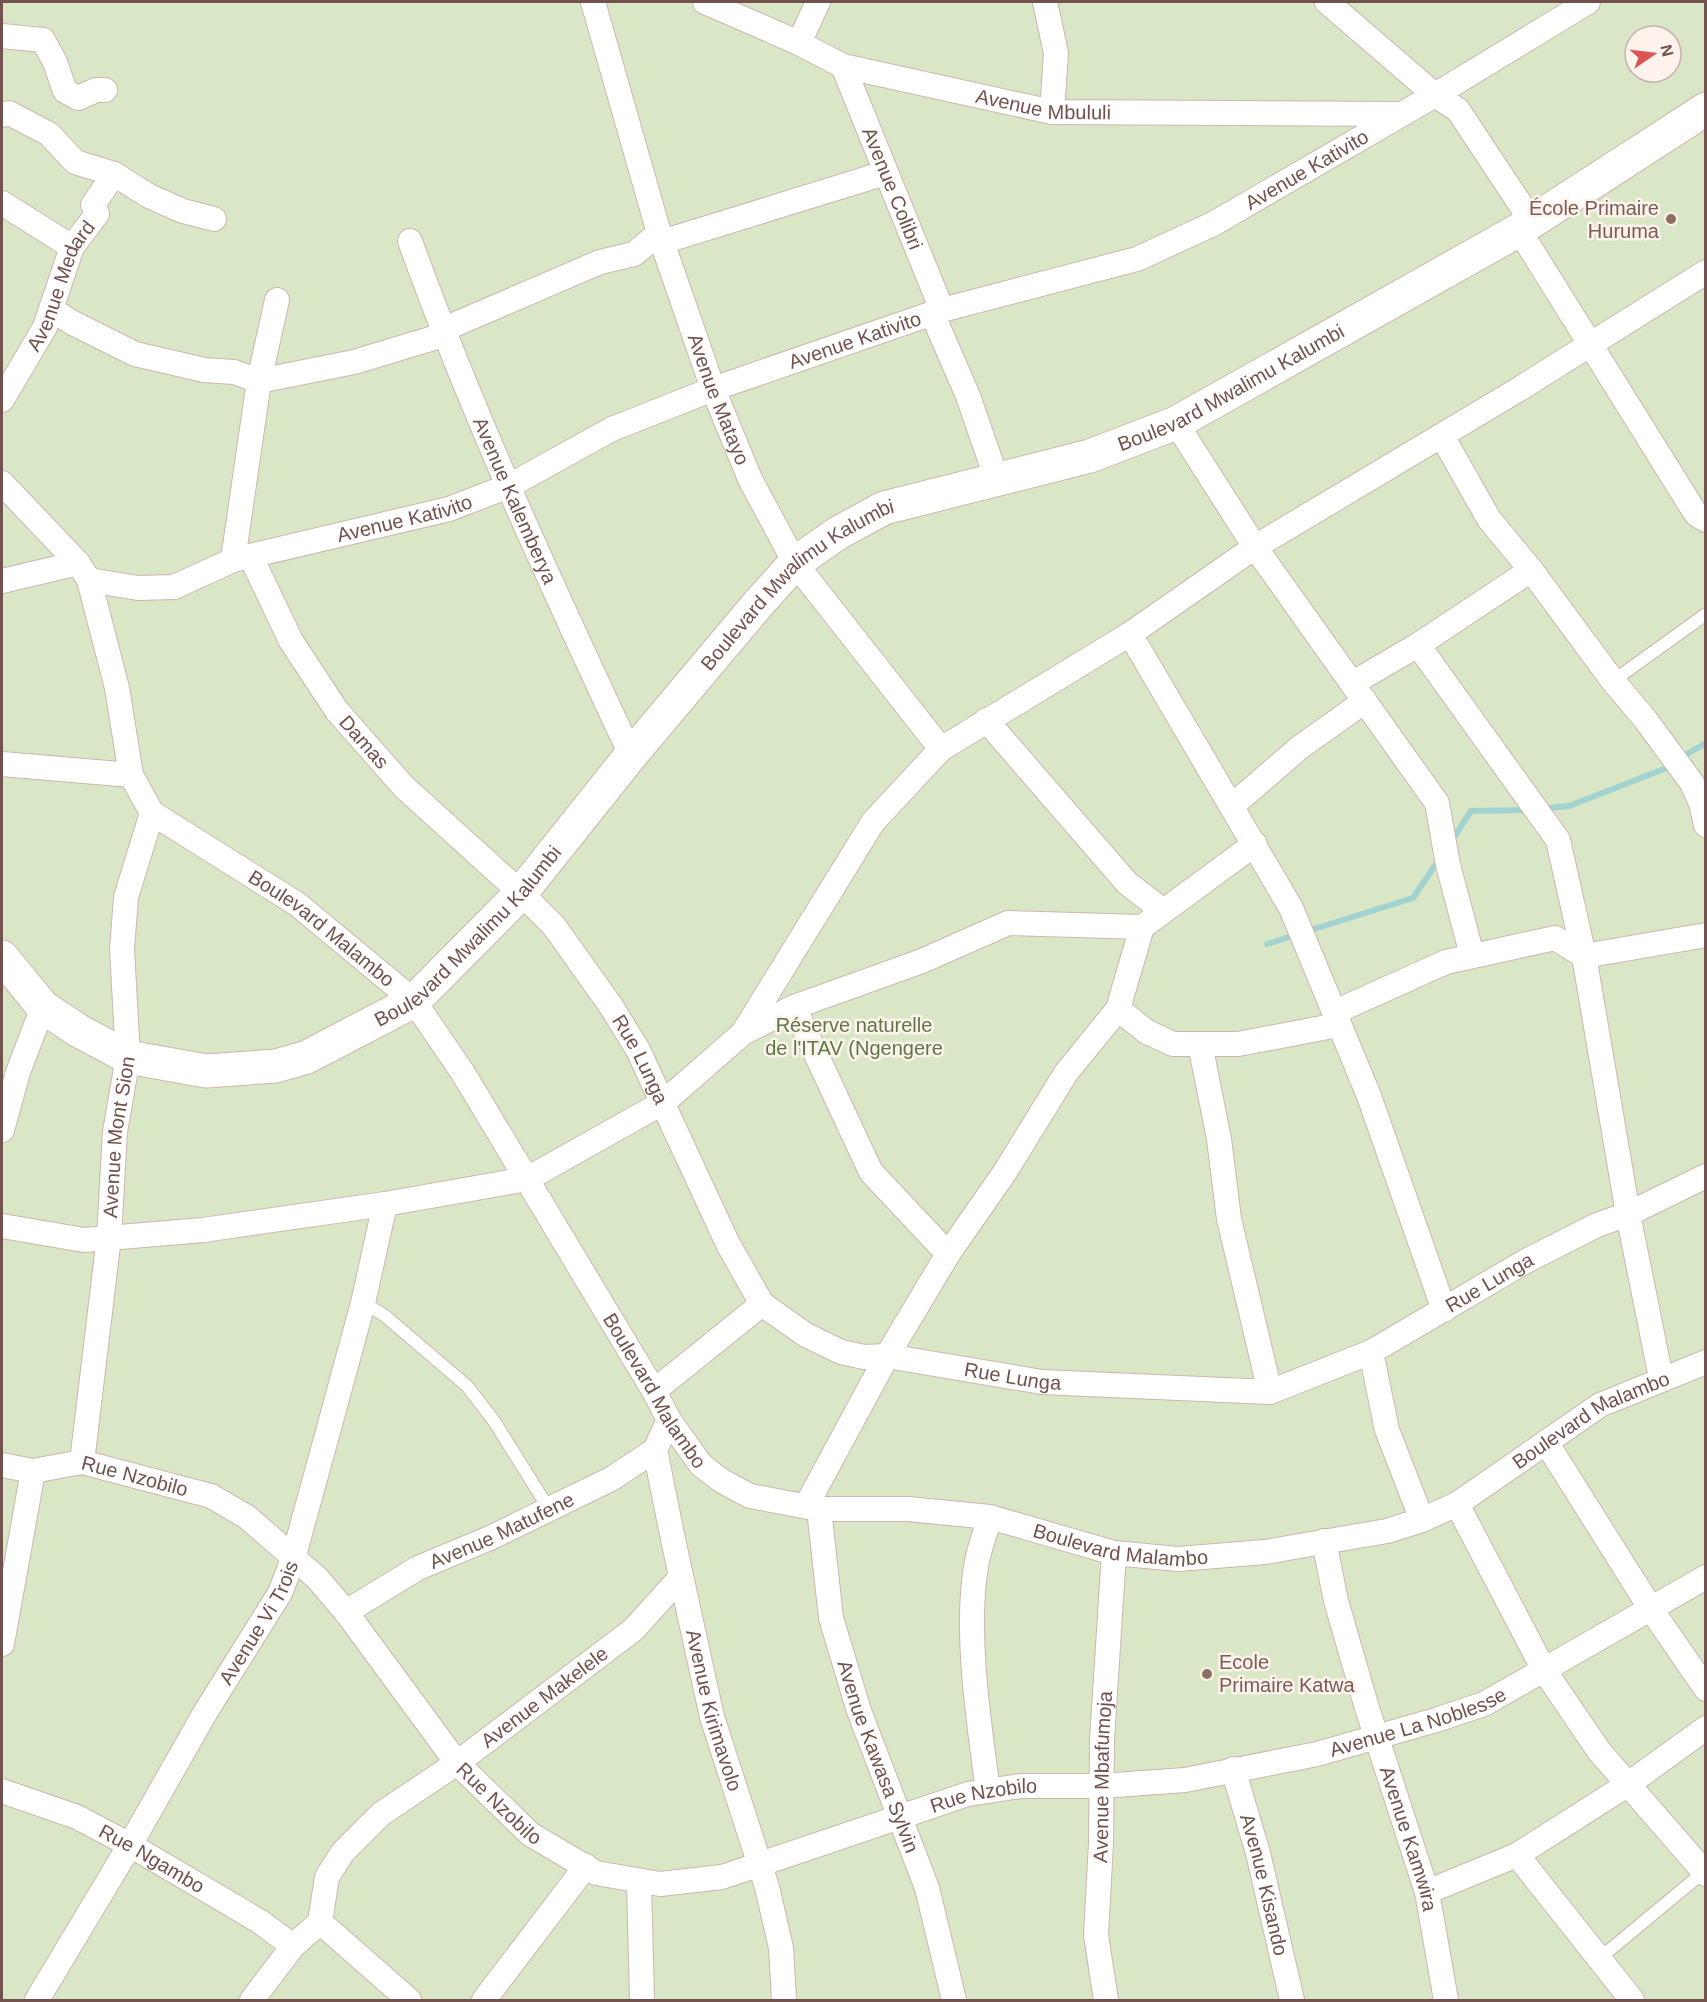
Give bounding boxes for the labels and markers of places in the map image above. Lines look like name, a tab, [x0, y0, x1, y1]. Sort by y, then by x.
place label: École Primaire Huruma	[1529, 197, 1660, 242]
marker: École Primaire Huruma	[1664, 212, 1678, 226]
place label: Ecole Primaire Katwa	[1219, 1651, 1355, 1696]
marker: Ecole Primaire Katwa	[1200, 1667, 1214, 1681]

